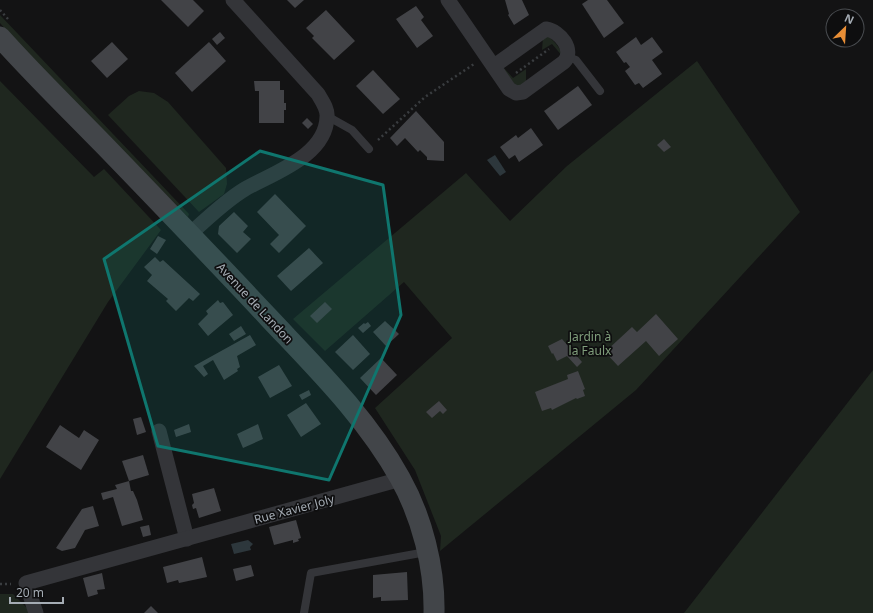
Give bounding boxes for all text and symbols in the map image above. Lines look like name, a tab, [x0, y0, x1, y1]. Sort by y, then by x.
north arrow	[825, 8, 865, 48]
text: N	[842, 10, 857, 27]
street label: Avenue de Landon	[213, 259, 297, 347]
park label: Jardin à la Faulx	[568, 328, 612, 359]
street label: Rue Xavier Joly	[252, 490, 337, 528]
scale bar	[10, 579, 63, 605]
text: 20 m	[16, 584, 44, 601]

